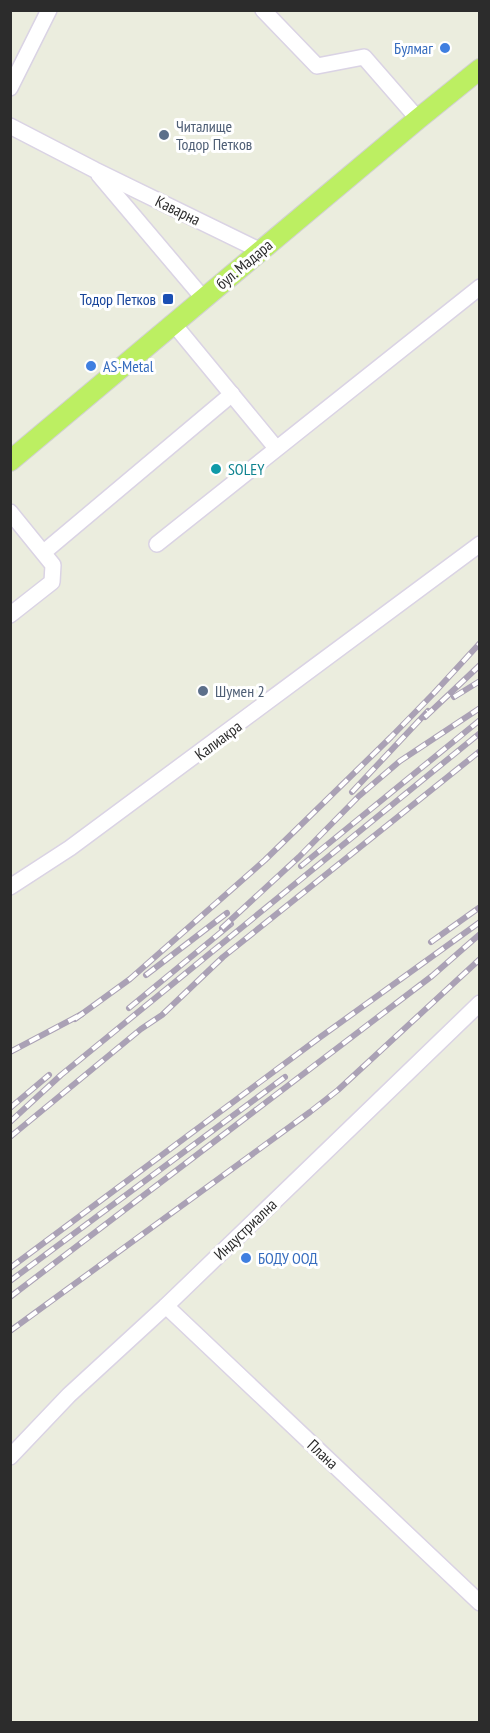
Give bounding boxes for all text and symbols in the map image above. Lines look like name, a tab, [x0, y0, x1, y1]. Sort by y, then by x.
place label: Булмаг	[394, 38, 433, 58]
marker: Булмаг	[438, 41, 452, 55]
place label: Читалище Тодор Петков	[176, 116, 252, 154]
marker: Читалище Тодор Петков	[157, 128, 171, 142]
street label: Каварна	[152, 191, 204, 229]
street label: бул. Мадара	[212, 235, 276, 293]
place label: Тодор Петков	[80, 289, 156, 309]
marker: Тодор Петков	[161, 292, 175, 306]
place label: AS-Metal	[103, 356, 154, 376]
marker: AS-Metal	[84, 359, 98, 373]
place label: SOLEY	[228, 459, 265, 479]
marker: SOLEY	[209, 462, 223, 476]
place label: Шумен 2	[215, 681, 265, 701]
marker: Шумен 2	[196, 684, 210, 698]
street label: Калиакра	[191, 716, 245, 764]
street label: Индустриална	[209, 1194, 281, 1264]
place label: БОДУ ООД	[258, 1248, 318, 1268]
marker: БОДУ ООД	[239, 1251, 253, 1265]
street label: Плана	[303, 1435, 343, 1473]

